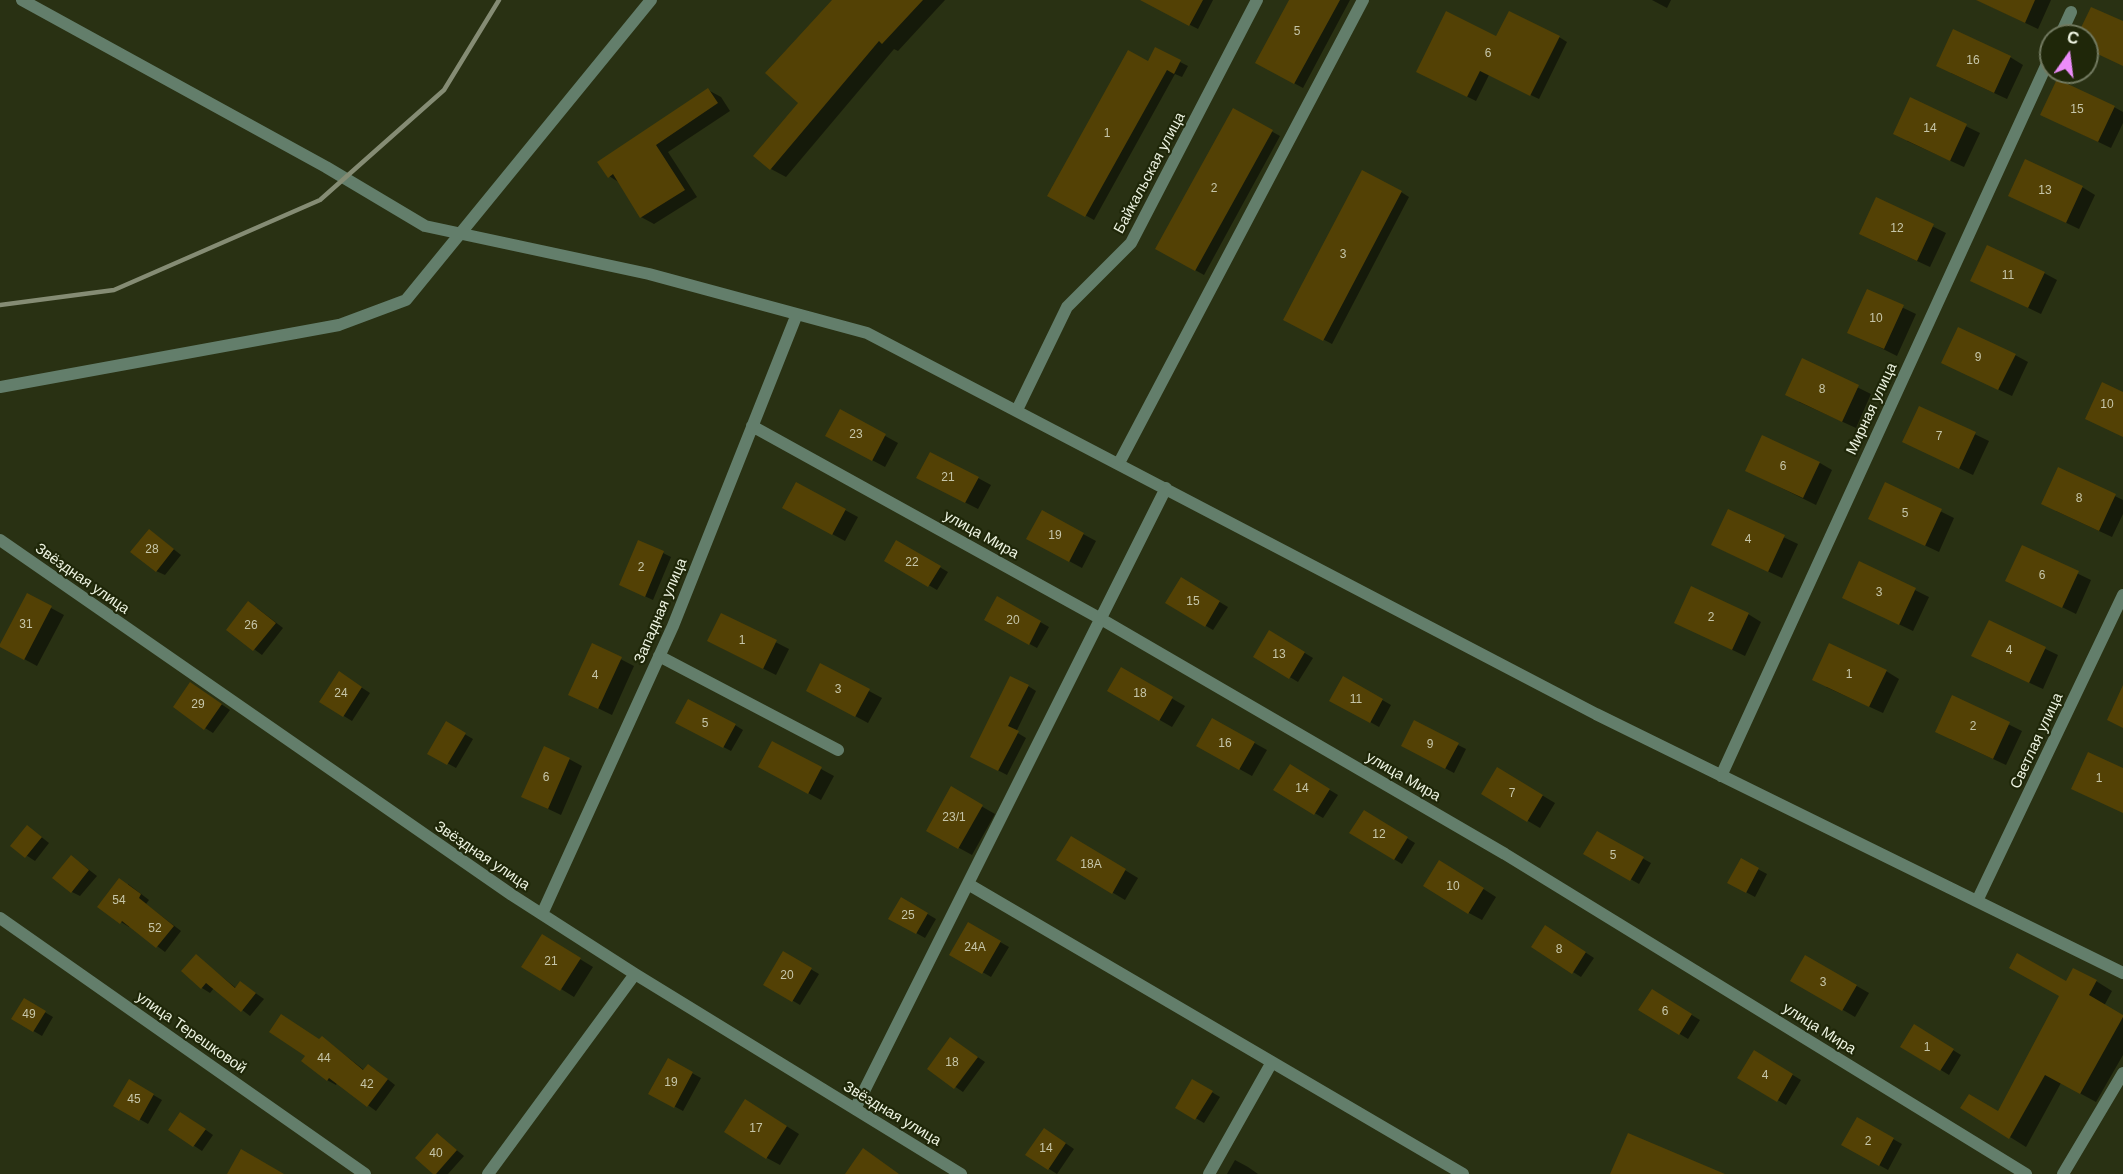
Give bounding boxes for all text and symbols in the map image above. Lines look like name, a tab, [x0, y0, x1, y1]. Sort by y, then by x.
north arrow	[2039, 24, 2099, 84]
house number: 5	[1294, 25, 1300, 39]
text: С	[2065, 28, 2081, 48]
house number: 6	[1485, 47, 1491, 61]
house number: 16	[1966, 54, 1980, 68]
house number: 15	[2070, 103, 2084, 117]
street label: Байкальская улица	[1110, 109, 1190, 237]
house number: 14	[1923, 122, 1937, 136]
house number: 1	[1104, 127, 1110, 141]
house number: 2	[1211, 182, 1217, 196]
house number: 13	[2038, 184, 2052, 198]
house number: 12	[1890, 222, 1904, 236]
house number: 3	[1340, 248, 1346, 262]
house number: 11	[2002, 269, 2014, 283]
house number: 10	[1869, 312, 1883, 326]
house number: 9	[1975, 351, 1981, 365]
street label: Мирная улица	[1843, 360, 1901, 458]
house number: 8	[1819, 383, 1825, 397]
house number: 10	[2100, 398, 2114, 412]
house number: 23	[849, 428, 863, 442]
house number: 7	[1936, 430, 1942, 444]
house number: 6	[1780, 460, 1786, 474]
house number: 21	[941, 471, 955, 485]
house number: 8	[2076, 492, 2082, 506]
street label: улица Мира	[940, 507, 1022, 563]
house number: 5	[1902, 507, 1908, 521]
house number: 19	[1048, 529, 1062, 543]
house number: 4	[1745, 533, 1751, 547]
street label: Звёздная улица	[31, 540, 133, 618]
house number: 28	[145, 543, 159, 557]
street label: Западная улица	[631, 556, 691, 666]
house number: 22	[905, 556, 919, 570]
house number: 2	[638, 561, 644, 575]
house number: 6	[2039, 569, 2045, 583]
house number: 3	[1876, 586, 1882, 600]
house number: 15	[1186, 595, 1200, 609]
house number: 2	[1708, 611, 1714, 625]
house number: 20	[1006, 614, 1020, 628]
house number: 31	[19, 618, 33, 632]
house number: 26	[244, 619, 258, 633]
house number: 1	[739, 634, 745, 648]
house number: 4	[2006, 644, 2012, 658]
house number: 13	[1272, 648, 1286, 662]
house number: 1	[1846, 668, 1852, 682]
house number: 4	[592, 669, 598, 683]
house number: 3	[835, 683, 841, 697]
house number: 24	[334, 687, 348, 701]
house number: 18	[1133, 687, 1147, 701]
street label: Светлая улица	[2007, 690, 2067, 792]
house number: 11	[1350, 693, 1362, 707]
house number: 29	[191, 698, 205, 712]
house number: 5	[702, 717, 708, 731]
house number: 2	[1970, 720, 1976, 734]
house number: 16	[1218, 737, 1232, 751]
house number: 9	[1427, 738, 1433, 752]
street label: улица Мира	[1363, 748, 1443, 806]
house number: 6	[543, 771, 549, 785]
house number: 1	[2096, 772, 2102, 786]
house number: 14	[1295, 782, 1309, 796]
house number: 7	[1509, 787, 1515, 801]
house number: 23/1	[942, 811, 966, 825]
street label: Звёздная улица	[431, 818, 533, 894]
house number: 12	[1372, 828, 1386, 842]
house number: 5	[1610, 849, 1616, 863]
house number: 18А	[1080, 858, 1102, 872]
house number: 10	[1446, 880, 1460, 894]
house number: 54	[112, 894, 126, 908]
house number: 25	[901, 909, 915, 923]
house number: 52	[148, 922, 162, 936]
house number: 24А	[964, 941, 986, 955]
house number: 8	[1556, 943, 1562, 957]
house number: 21	[544, 955, 558, 969]
house number: 20	[780, 969, 794, 983]
house number: 3	[1820, 976, 1826, 990]
street label: улица Терешковой	[132, 988, 250, 1078]
street label: улица Мира	[1779, 999, 1859, 1059]
house number: 6	[1662, 1005, 1668, 1019]
house number: 49	[22, 1008, 36, 1022]
house number: 1	[1924, 1041, 1930, 1055]
house number: 44	[317, 1052, 331, 1066]
house number: 18	[945, 1056, 959, 1070]
house number: 4	[1762, 1069, 1768, 1083]
house number: 19	[664, 1076, 678, 1090]
house number: 42	[360, 1078, 374, 1092]
street label: Звёздная улица	[840, 1078, 944, 1150]
house number: 45	[127, 1093, 141, 1107]
house number: 17	[749, 1122, 763, 1136]
house number: 2	[1865, 1135, 1871, 1149]
house number: 14	[1039, 1142, 1053, 1156]
house number: 40	[429, 1147, 443, 1161]

